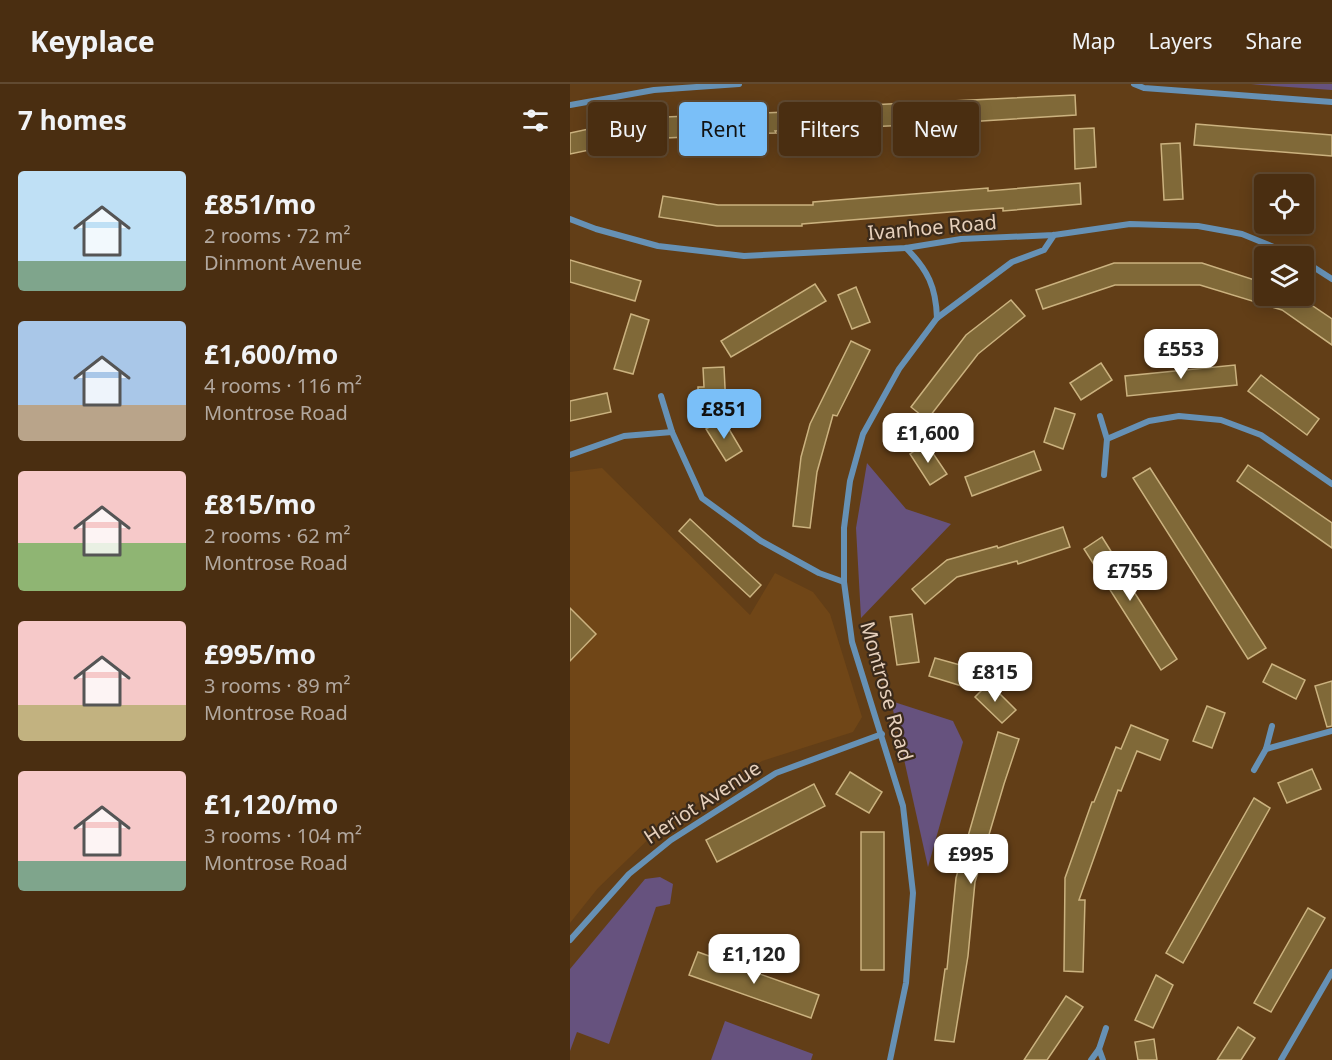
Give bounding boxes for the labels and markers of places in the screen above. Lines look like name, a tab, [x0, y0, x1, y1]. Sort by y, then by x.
pin: £553	[1145, 329, 1217, 380]
pin: £851	[688, 389, 760, 440]
pin: £1,600	[879, 413, 977, 464]
pin: £755	[1094, 551, 1166, 602]
pin: £815	[959, 652, 1031, 703]
pin: £995	[935, 834, 1007, 885]
pin: £1,120	[705, 934, 803, 985]

